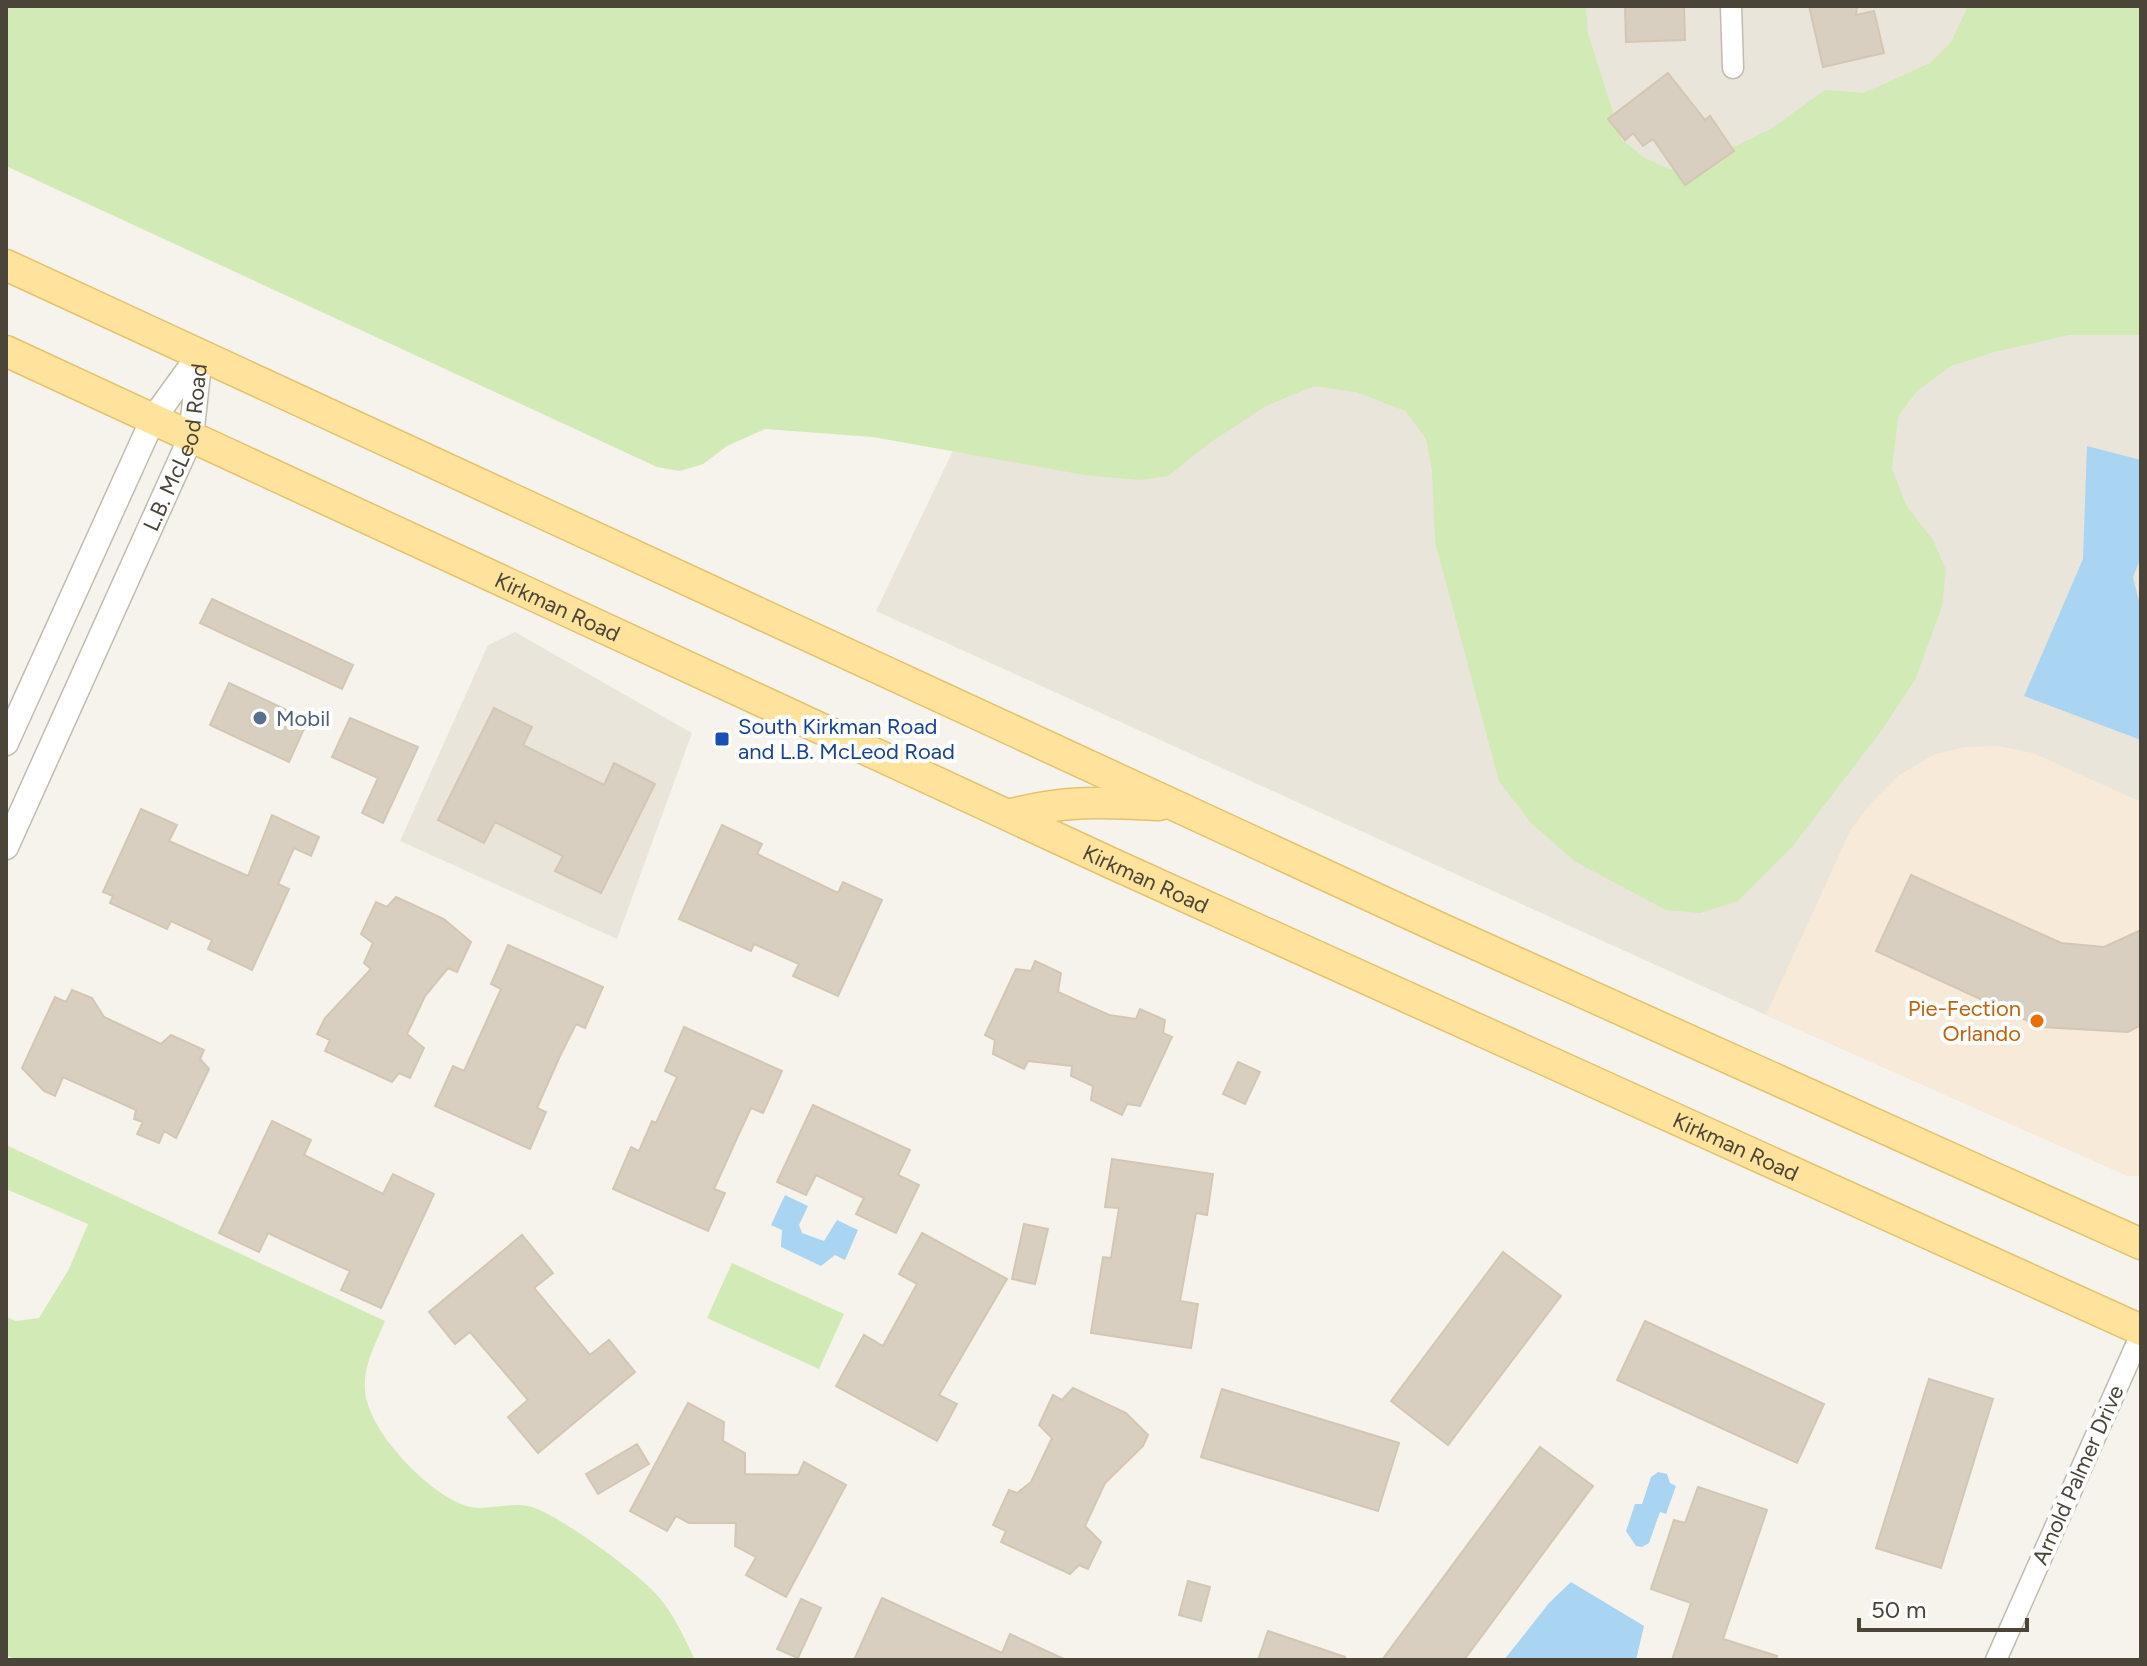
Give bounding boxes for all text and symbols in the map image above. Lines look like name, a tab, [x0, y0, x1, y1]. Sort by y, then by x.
street label: L.B. McLeod Road	[137, 362, 212, 535]
street label: Kirkman Road	[491, 566, 625, 647]
place label: Mobil	[276, 705, 330, 732]
marker: Mobil	[251, 709, 269, 727]
place label: South Kirkman Road and L.B. McLeod Road	[738, 713, 955, 765]
marker: South Kirkman Road and L.B. McLeod Road	[713, 730, 731, 748]
street label: Kirkman Road	[1079, 838, 1213, 919]
place label: Pie-Fection Orlando	[1908, 995, 2021, 1047]
marker: Pie-Fection Orlando	[2028, 1012, 2046, 1030]
street label: Kirkman Road	[1669, 1106, 1803, 1187]
street label: Arnold Palmer Drive	[2026, 1381, 2130, 1569]
scale bar	[1859, 1582, 2027, 1632]
text: 50 m	[1871, 1595, 1927, 1624]

